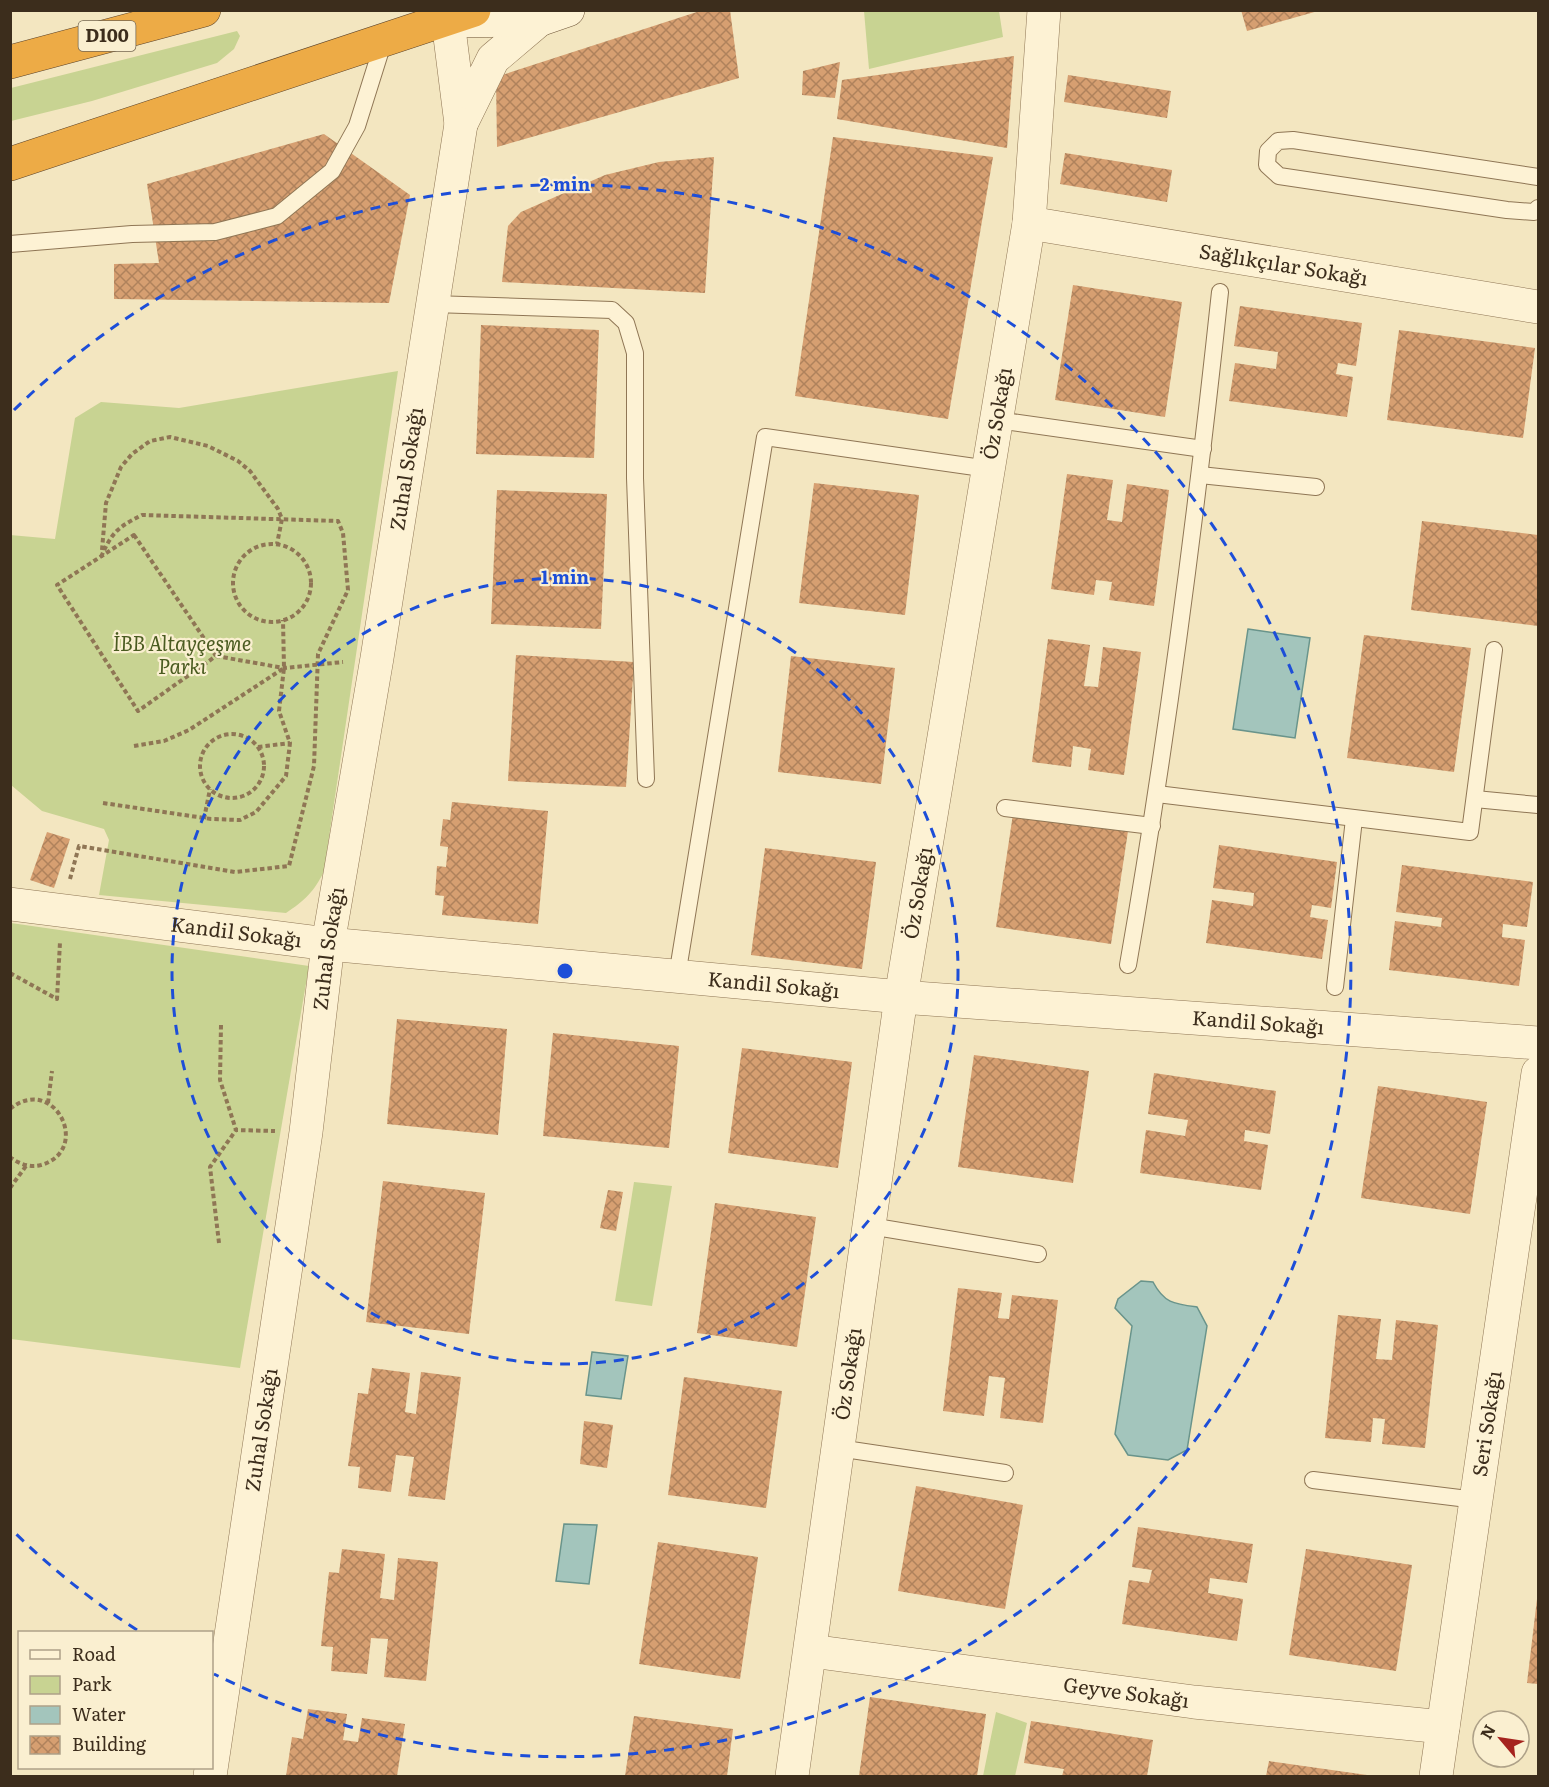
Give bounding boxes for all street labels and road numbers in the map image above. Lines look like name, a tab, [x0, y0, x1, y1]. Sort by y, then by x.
road number: D100	[78, 21, 136, 51]
street label: Sağlıkçılar Sokağı	[1197, 234, 1371, 292]
street label: Öz Sokağı	[973, 364, 1018, 462]
street label: Zuhal Sokağı	[380, 404, 429, 532]
street label: Öz Sokağı	[894, 844, 939, 941]
street label: Zuhal Sokağı	[303, 884, 351, 1012]
street label: Kandil Sokağı	[169, 907, 304, 954]
street label: Kandil Sokağı	[707, 962, 841, 1004]
street label: Kandil Sokağı	[1191, 1001, 1326, 1041]
street label: Öz Sokağı	[825, 1325, 868, 1422]
street label: Zuhal Sokağı	[236, 1365, 284, 1493]
street label: Seri Sokağı	[1463, 1368, 1508, 1478]
street label: Geyve Sokağı	[1062, 1668, 1192, 1714]

